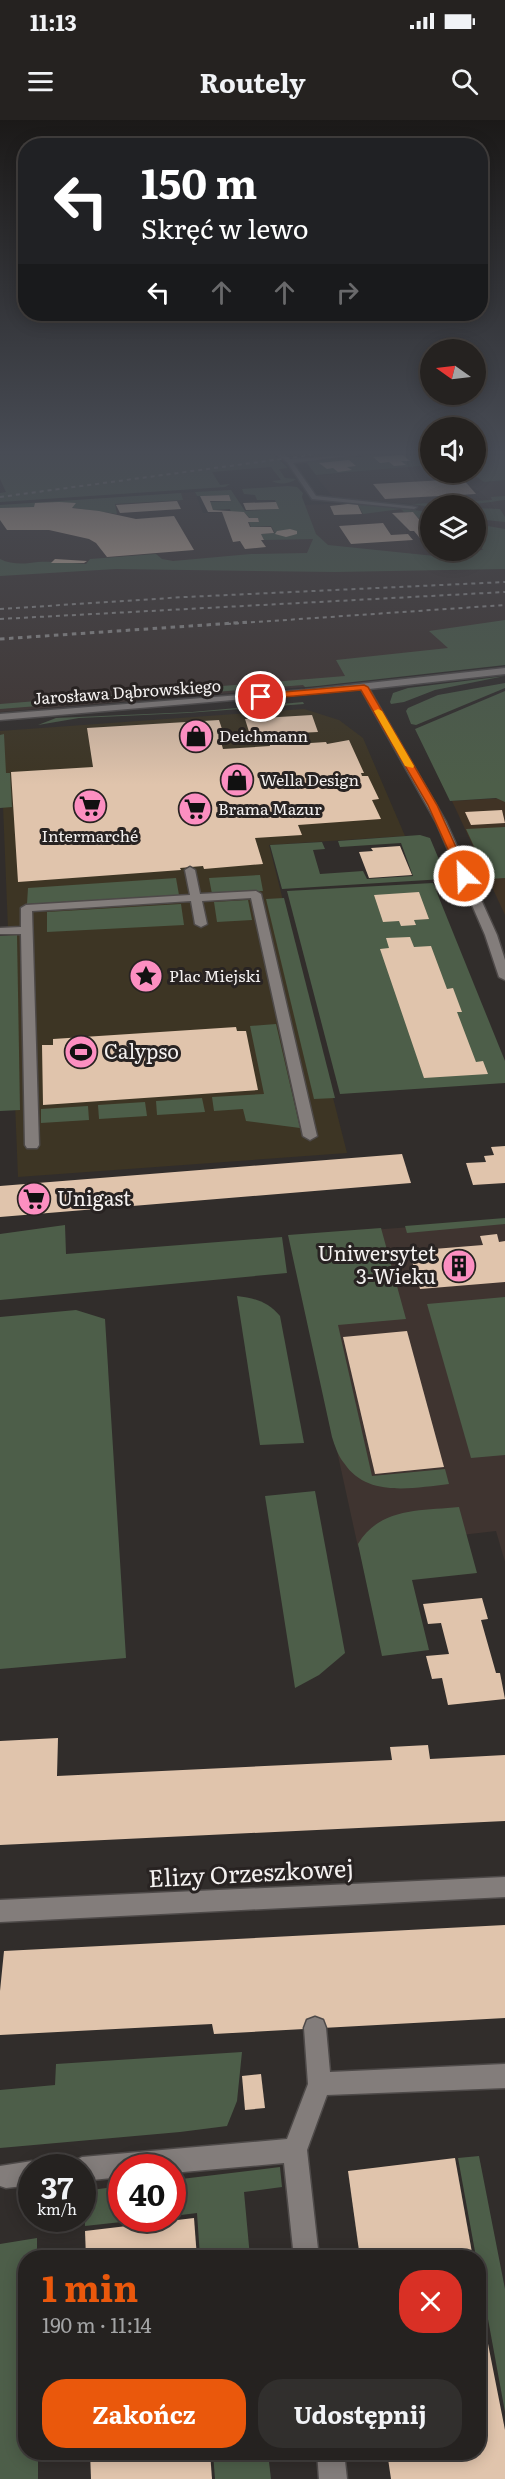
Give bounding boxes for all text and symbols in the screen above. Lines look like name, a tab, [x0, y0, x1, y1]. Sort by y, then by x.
text: 11:13	[30, 5, 77, 38]
text: Routely	[200, 61, 305, 101]
icon: menu	[24, 65, 57, 98]
icon: search	[448, 65, 481, 98]
text: 150 m	[141, 150, 257, 212]
icon: left	[42, 162, 120, 240]
text: Skręć w lewo	[141, 207, 309, 247]
icon: left	[142, 276, 175, 309]
icon: ahead	[205, 276, 238, 309]
icon: ahead	[268, 276, 301, 309]
icon: right	[331, 276, 364, 309]
north arrow	[420, 339, 486, 405]
map controls	[420, 339, 486, 561]
button: sound	[420, 417, 486, 483]
button: layers	[420, 495, 486, 561]
pin	[235, 671, 286, 722]
street label: Jarosława Dąbrowskiego	[32, 672, 222, 710]
icon: arrive	[244, 680, 277, 713]
shop icon: Deichmann	[178, 718, 214, 754]
place label: Deichmann	[219, 723, 309, 747]
shop icon: Wella Design	[219, 762, 255, 798]
place label: Wella Design	[260, 767, 359, 791]
supermarket icon: Intermarché	[72, 788, 108, 824]
supermarket icon: Brama Mazur	[177, 791, 213, 827]
place label: Brama Mazur	[218, 796, 322, 820]
place label: Intermarché	[42, 823, 138, 847]
position arrow	[432, 844, 496, 908]
place icon: Plac Miejski	[128, 958, 164, 994]
place label: Plac Miejski	[169, 963, 260, 987]
sports icon: Calypso	[63, 1034, 99, 1070]
place label: Calypso	[104, 1035, 179, 1065]
supermarket icon: Unigast	[16, 1181, 52, 1217]
place label: Unigast	[57, 1182, 131, 1212]
place label: Uniwersytet 3-Wieku	[318, 1237, 436, 1290]
building icon: Uniwersytet 3-Wieku	[441, 1248, 477, 1284]
street label: Elizy Orzeszkowej	[147, 1849, 354, 1894]
speed limit sign: 40	[108, 2154, 186, 2232]
text: 37	[41, 2164, 73, 2208]
text: km/h	[37, 2197, 77, 2220]
text: 1 min	[42, 2260, 138, 2313]
button: close	[399, 2270, 462, 2333]
text: 190 m · 11:14	[42, 2309, 152, 2339]
button: Zakończ	[42, 2379, 246, 2448]
button: Udostępnij	[258, 2379, 462, 2448]

